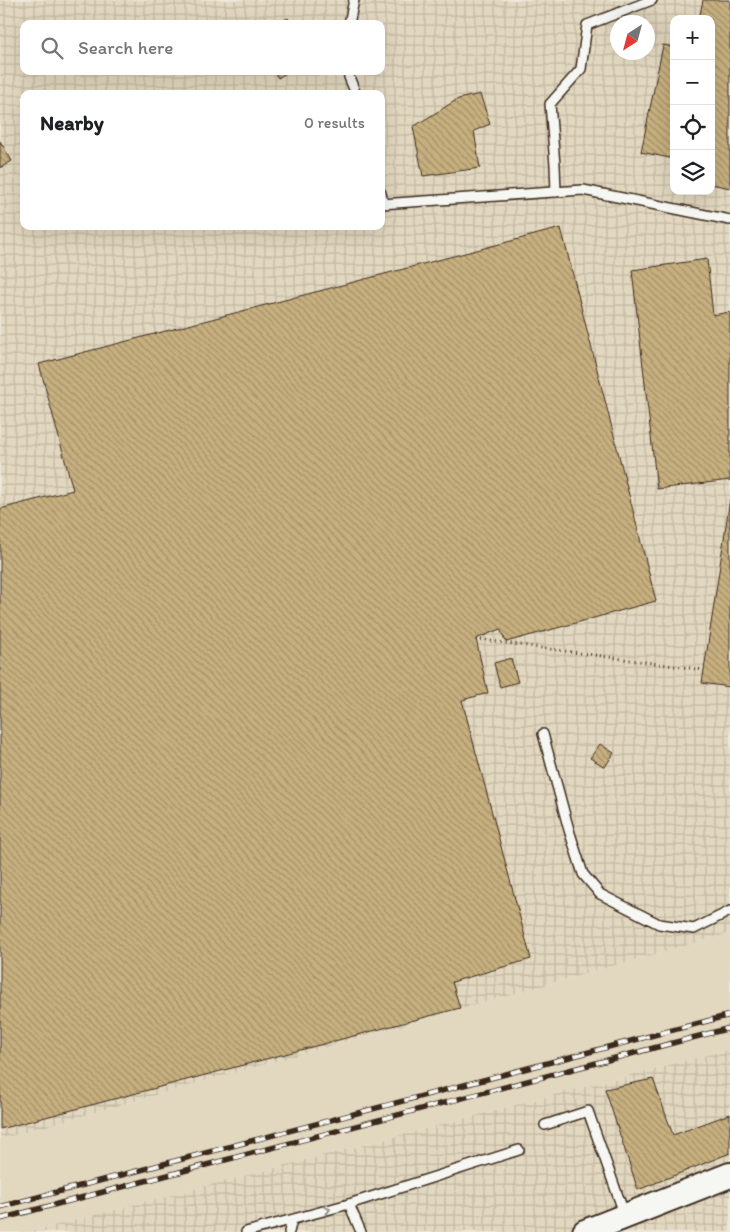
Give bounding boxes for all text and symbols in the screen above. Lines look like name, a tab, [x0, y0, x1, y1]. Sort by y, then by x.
north arrow	[610, 15, 655, 60]
map controls	[670, 15, 715, 195]
button: +	[670, 15, 715, 60]
search box	[20, 20, 385, 75]
icon: search	[38, 34, 66, 62]
text: Search here	[78, 36, 173, 59]
button: −	[670, 60, 715, 105]
button: locate	[670, 105, 715, 150]
text: Nearby	[40, 110, 104, 135]
text: 0 results	[304, 113, 365, 132]
button: layers	[670, 150, 715, 195]
one-way arrow	[322, 1206, 330, 1216]

